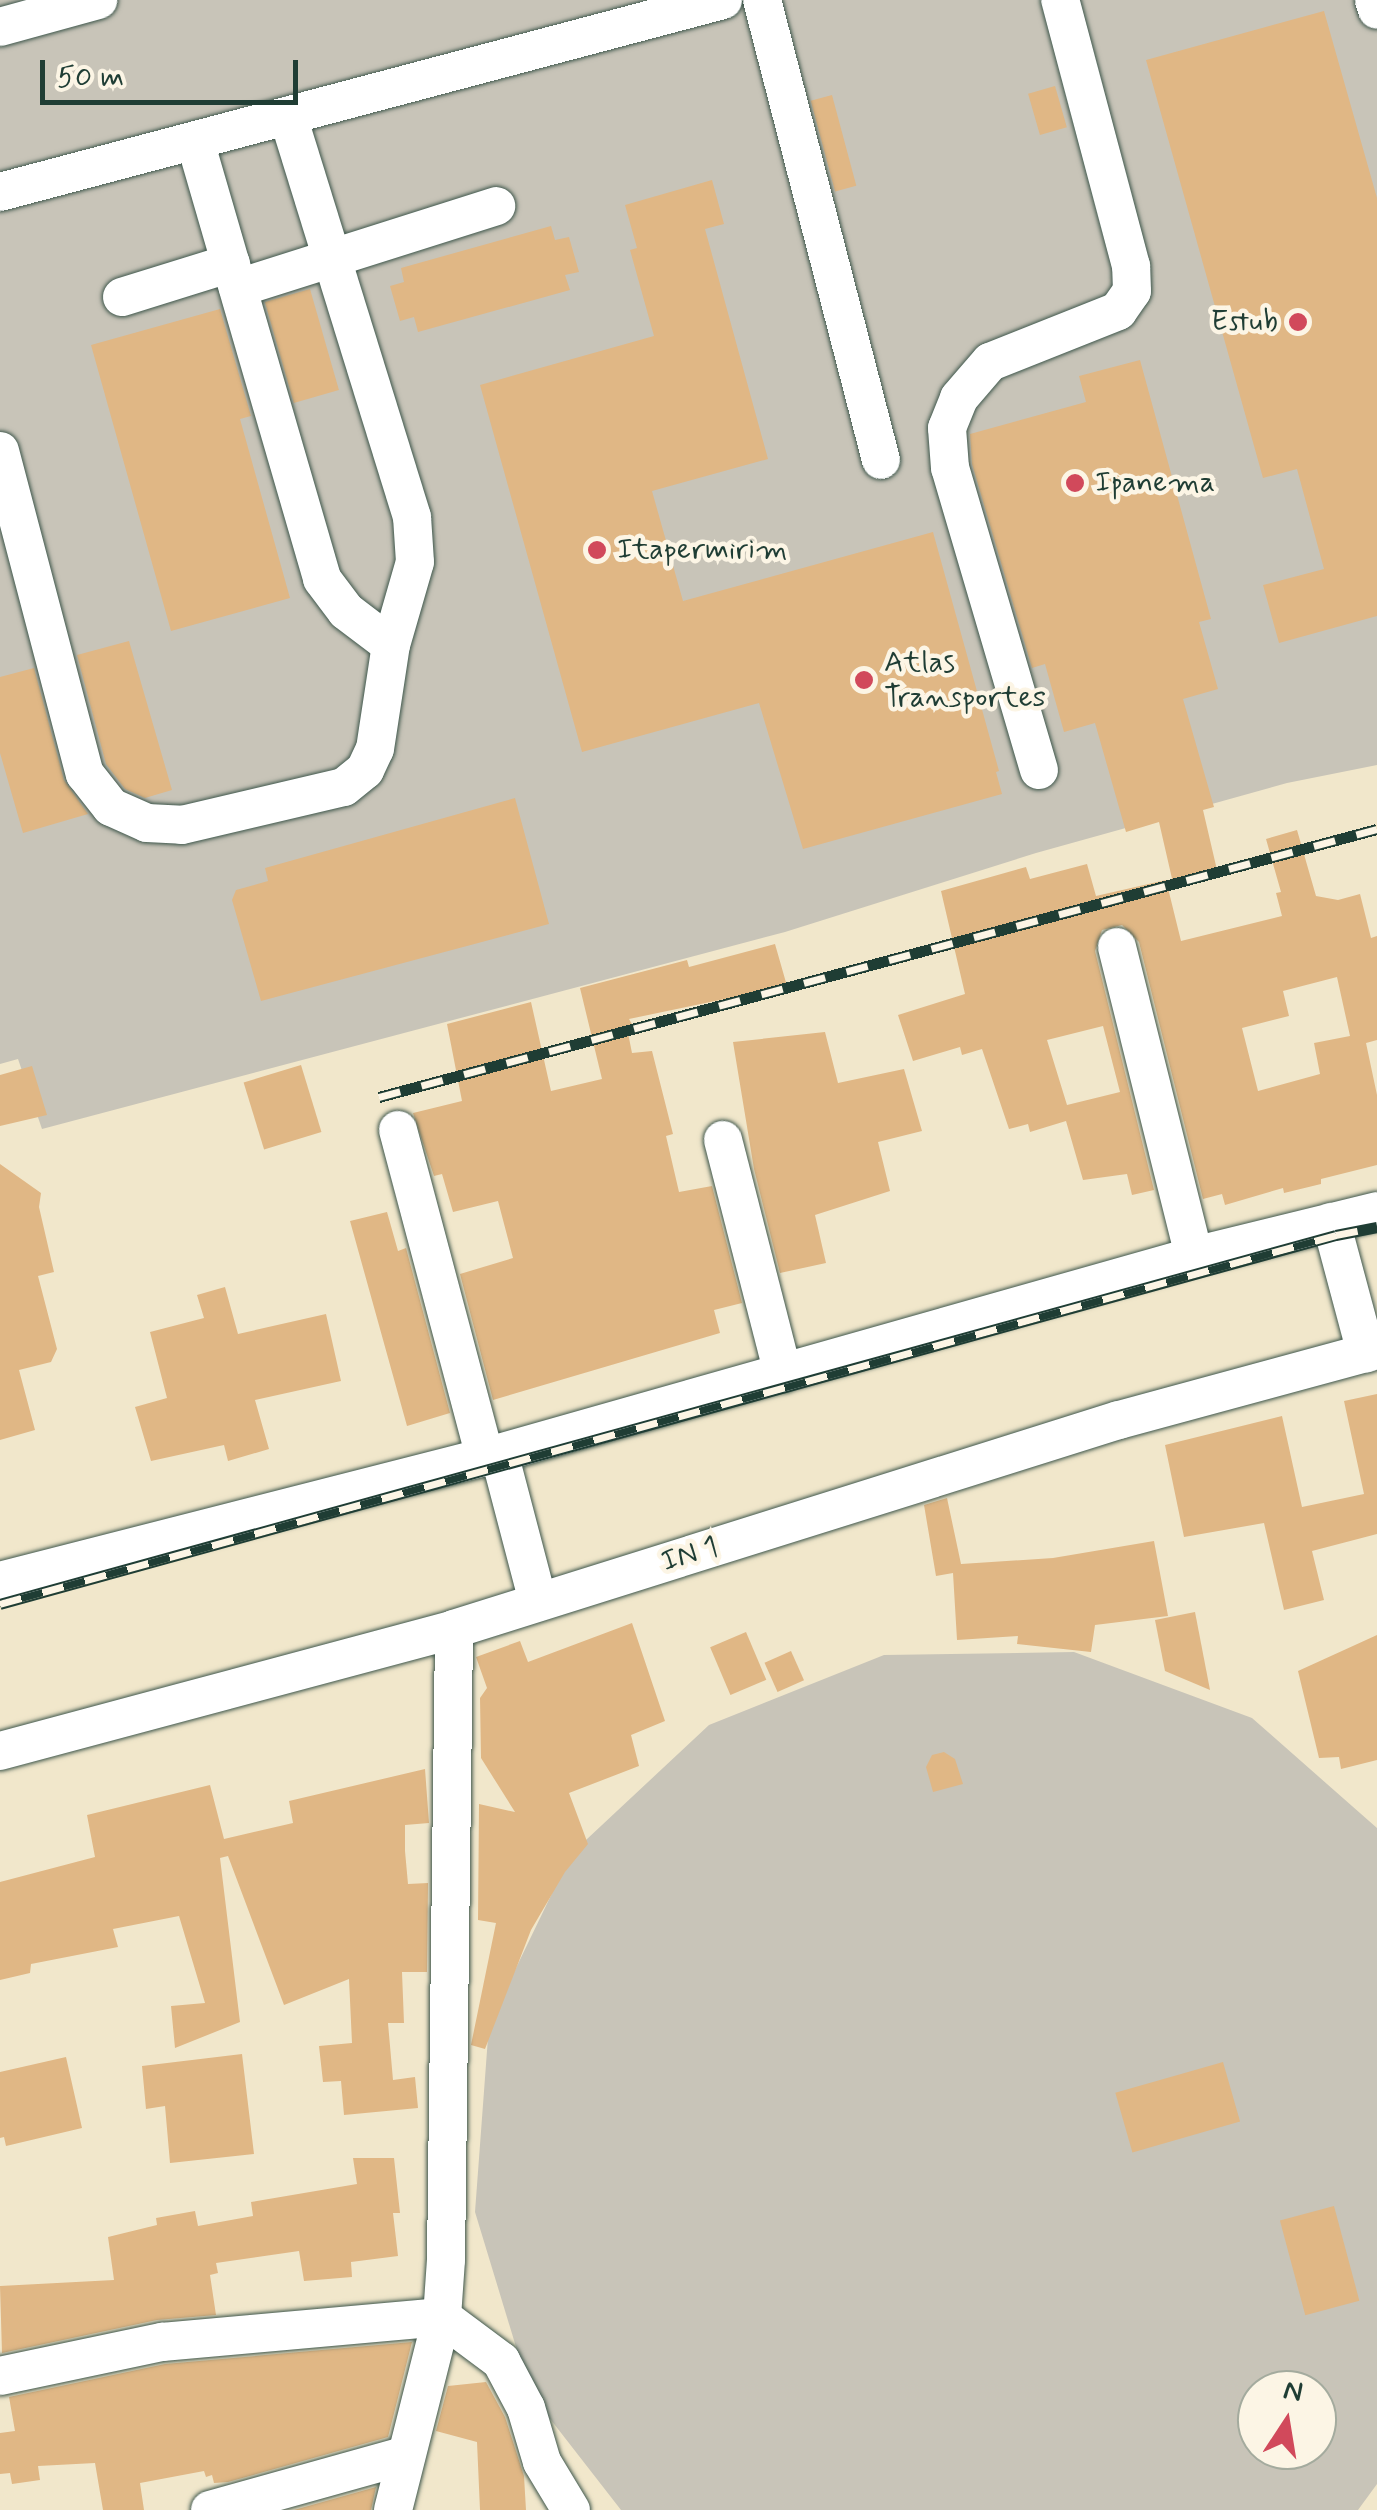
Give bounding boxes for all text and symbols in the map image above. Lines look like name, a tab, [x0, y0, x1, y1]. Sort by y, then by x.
scale bar	[45, 40, 302, 102]
text: 50 m	[57, 58, 124, 97]
place label: Estub	[1211, 304, 1278, 340]
marker: Estub	[1287, 311, 1309, 333]
place label: Ipanema	[1095, 465, 1215, 501]
marker: Ipanema	[1064, 472, 1086, 494]
place label: Itapermirim	[617, 532, 787, 568]
marker: Itapermirim	[586, 539, 608, 561]
place label: Atlas Transportes	[884, 645, 1046, 716]
marker: Atlas Transportes	[853, 669, 875, 691]
street label: IN 1	[657, 1529, 723, 1581]
north arrow	[1237, 2370, 1337, 2470]
text: N	[1280, 2372, 1306, 2412]

